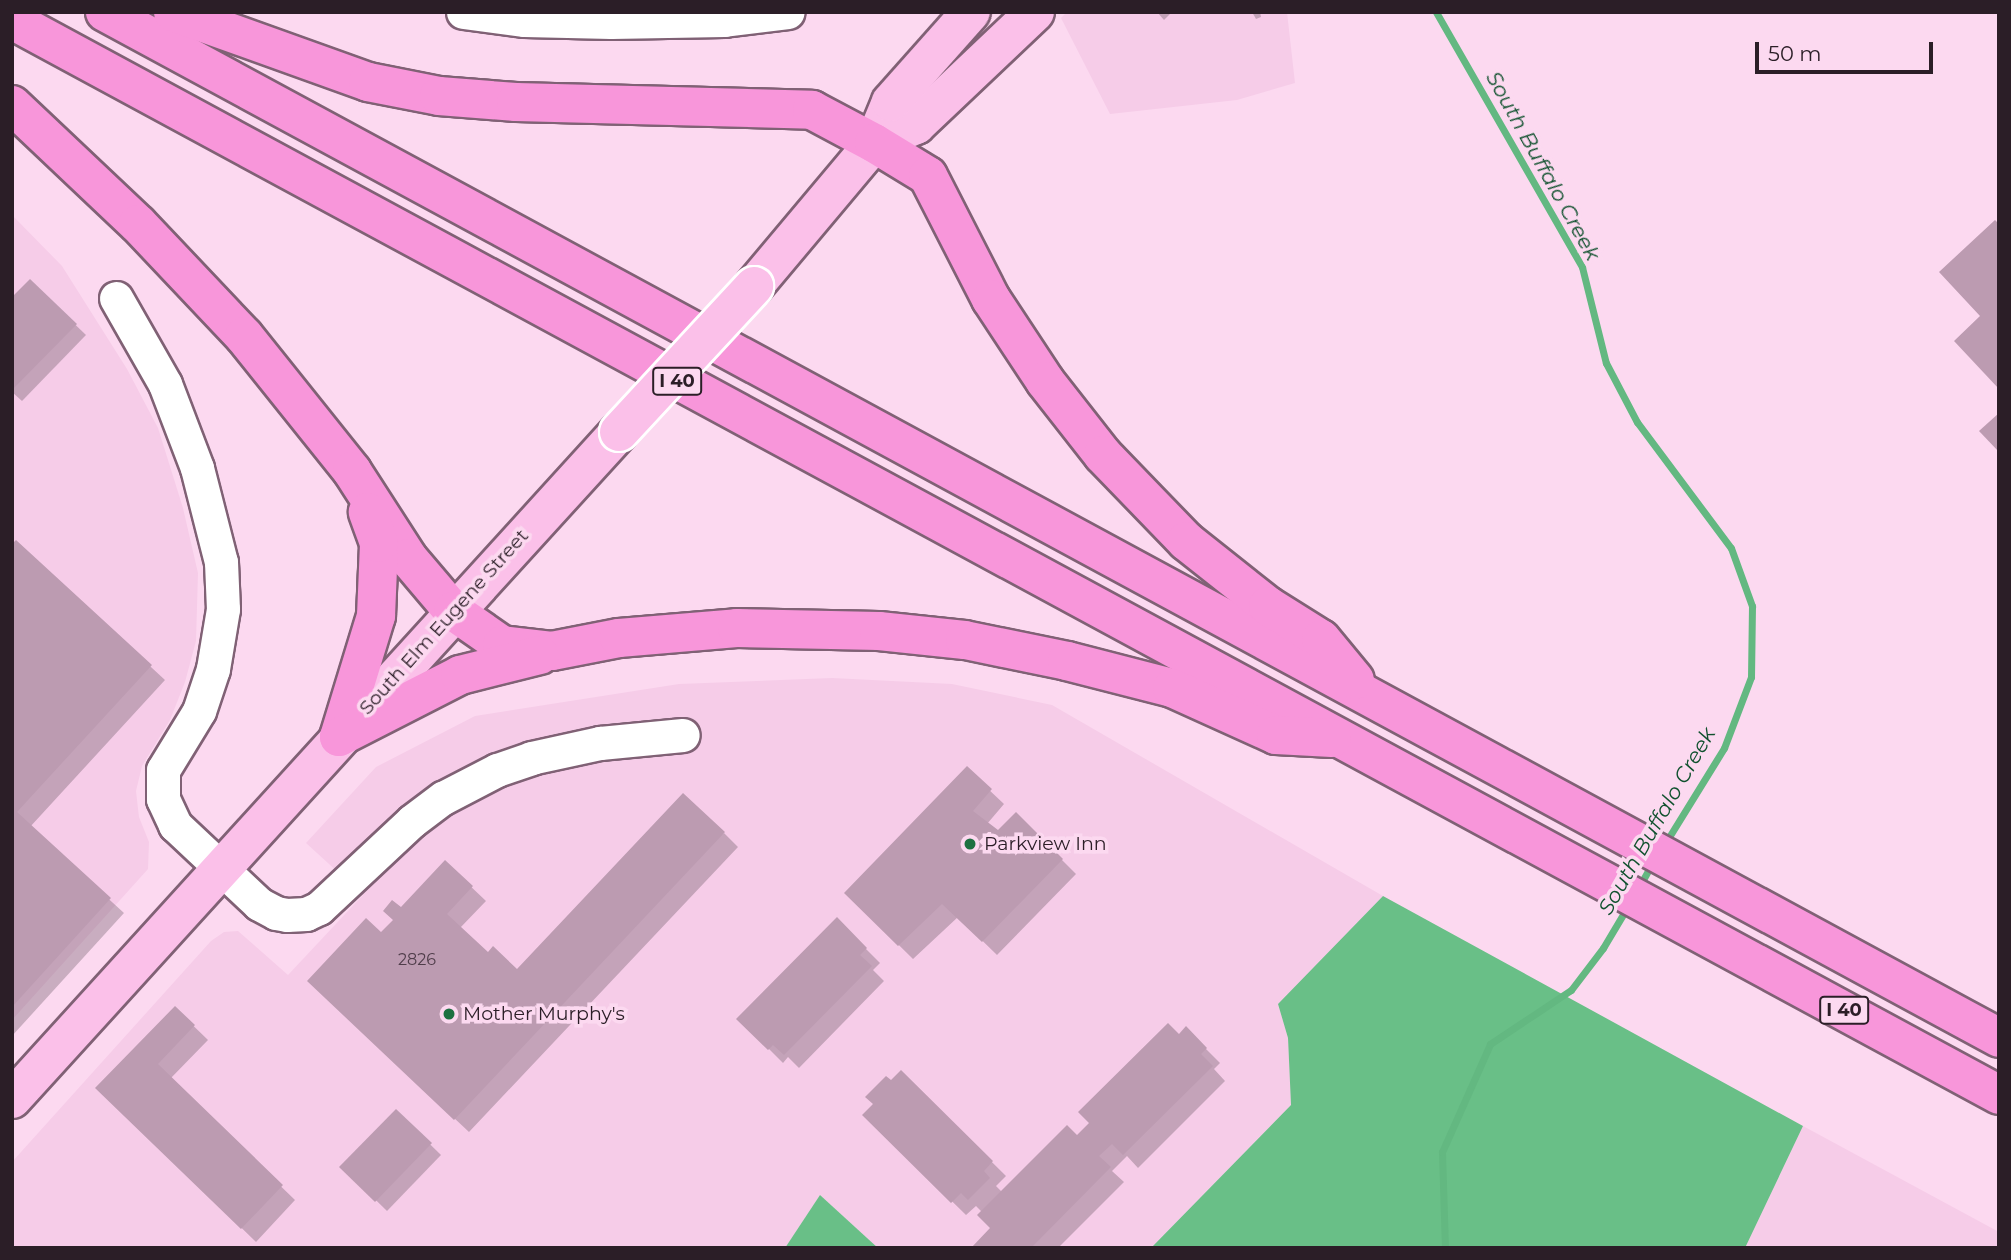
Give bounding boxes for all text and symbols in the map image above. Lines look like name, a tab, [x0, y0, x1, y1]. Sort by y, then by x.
scale bar	[1759, 28, 1938, 72]
text: 50 m	[1768, 41, 1822, 66]
water label: South Buffalo Creek	[1481, 67, 1605, 265]
road number: I 40	[651, 366, 703, 396]
street label: South Elm Eugene Street	[355, 525, 533, 719]
water label: South Buffalo Creek	[1593, 723, 1721, 919]
place label: Parkview Inn	[984, 833, 1107, 855]
marker: Parkview Inn	[962, 836, 978, 852]
house number: 2826	[398, 950, 436, 970]
road number: I 40	[1818, 995, 1870, 1024]
place label: Mother Murphy's	[463, 1003, 625, 1025]
marker: Mother Murphy's	[441, 1006, 457, 1022]

